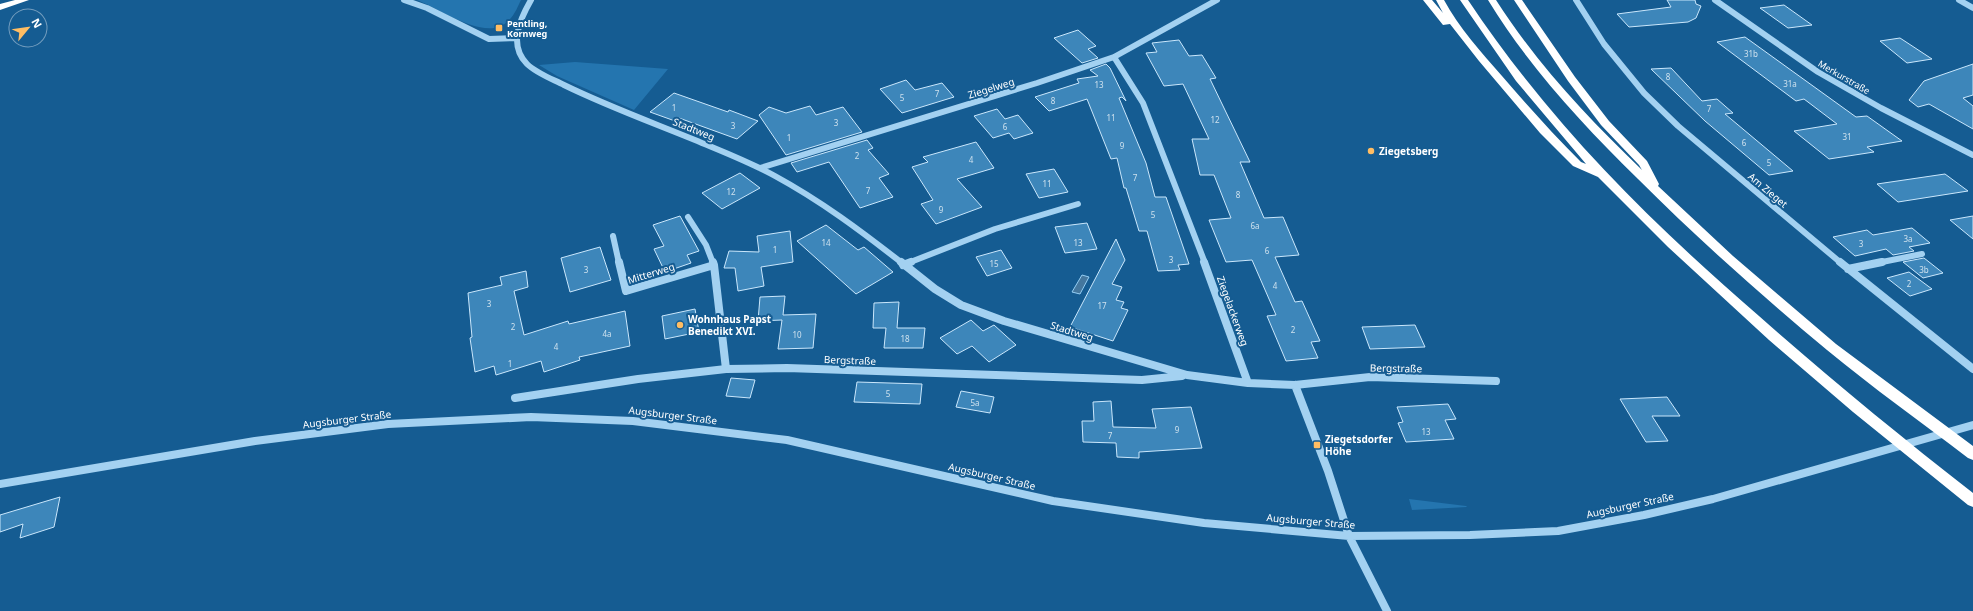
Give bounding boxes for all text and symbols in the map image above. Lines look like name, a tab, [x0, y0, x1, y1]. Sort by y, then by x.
north arrow	[8, 8, 48, 48]
text: N	[28, 15, 46, 30]
place label: Pentling, Kornweg	[507, 17, 548, 40]
marker: Pentling, Kornweg	[494, 23, 504, 33]
house number: 31b	[1744, 48, 1758, 59]
street label: Merkurstraße	[1816, 57, 1872, 97]
house number: 8	[1666, 71, 1671, 82]
street label: Ziegelweg	[966, 74, 1016, 102]
house number: 31a	[1783, 78, 1797, 89]
house number: 13	[1094, 79, 1104, 90]
house number: 7	[935, 88, 940, 99]
house number: 5	[900, 92, 905, 103]
house number: 8	[1051, 95, 1056, 106]
house number: 1	[672, 102, 676, 113]
house number: 7	[1707, 103, 1712, 114]
house number: 11	[1106, 112, 1116, 123]
street label: Stadtweg	[671, 114, 717, 144]
house number: 12	[1210, 114, 1220, 125]
house number: 3	[834, 117, 839, 128]
house number: 3	[731, 120, 736, 131]
house number: 6	[1003, 121, 1008, 132]
house number: 31	[1842, 131, 1852, 142]
house number: 1	[787, 132, 791, 143]
house number: 6	[1742, 137, 1747, 148]
house number: 9	[1120, 140, 1125, 151]
place label: Ziegetsberg	[1379, 144, 1438, 158]
marker: Ziegetsberg	[1366, 146, 1376, 156]
house number: 2	[855, 150, 860, 161]
house number: 4	[969, 154, 974, 165]
house number: 5	[1767, 157, 1772, 168]
street label: Am Zieget	[1745, 169, 1791, 211]
house number: 7	[1133, 172, 1138, 183]
house number: 11	[1042, 178, 1052, 189]
house number: 7	[866, 185, 871, 196]
house number: 12	[726, 186, 736, 197]
house number: 8	[1236, 189, 1241, 200]
house number: 9	[939, 204, 944, 215]
house number: 5	[1151, 209, 1156, 220]
house number: 6a	[1250, 220, 1260, 231]
house number: 3a	[1903, 233, 1913, 244]
house number: 14	[821, 237, 831, 248]
house number: 13	[1073, 237, 1083, 248]
house number: 3	[1859, 238, 1864, 249]
house number: 1	[773, 244, 777, 255]
house number: 6	[1265, 245, 1270, 256]
house number: 3	[1169, 254, 1174, 265]
house number: 15	[989, 258, 999, 269]
street label: Mitterweg	[626, 259, 676, 287]
house number: 3	[584, 264, 589, 275]
house number: 3b	[1919, 264, 1929, 275]
street label: Ziegelackerweg	[1214, 274, 1252, 348]
house number: 2	[1907, 278, 1912, 289]
house number: 4	[1273, 280, 1278, 291]
house number: 3	[487, 298, 492, 309]
house number: 17	[1097, 300, 1107, 311]
place label: Wohnhaus Papst Benedikt XVI.	[688, 312, 772, 338]
street label: Stadtweg	[1049, 318, 1095, 344]
marker: Wohnhaus Papst Benedikt XVI.	[675, 320, 685, 330]
house number: 2	[511, 321, 516, 332]
house number: 2	[1291, 324, 1296, 335]
house number: 4a	[602, 328, 612, 339]
house number: 10	[792, 329, 802, 340]
house number: 18	[900, 333, 910, 344]
house number: 4	[554, 341, 559, 352]
street label: Bergstraße	[824, 352, 877, 368]
house number: 1	[508, 358, 512, 369]
street label: Bergstraße	[1370, 361, 1423, 375]
house number: 5	[886, 388, 891, 399]
house number: 5a	[970, 397, 980, 408]
street label: Augsburger Straße	[628, 403, 718, 427]
street label: Augsburger Straße	[302, 407, 392, 431]
house number: 9	[1175, 424, 1180, 435]
house number: 13	[1421, 426, 1431, 437]
house number: 7	[1108, 430, 1113, 441]
place label: Ziegetsdorfer Höhe	[1325, 432, 1393, 458]
marker: Ziegetsdorfer Höhe	[1312, 440, 1322, 450]
street label: Augsburger Straße	[947, 459, 1037, 493]
street label: Augsburger Straße	[1585, 489, 1675, 521]
street label: Augsburger Straße	[1266, 510, 1356, 532]

